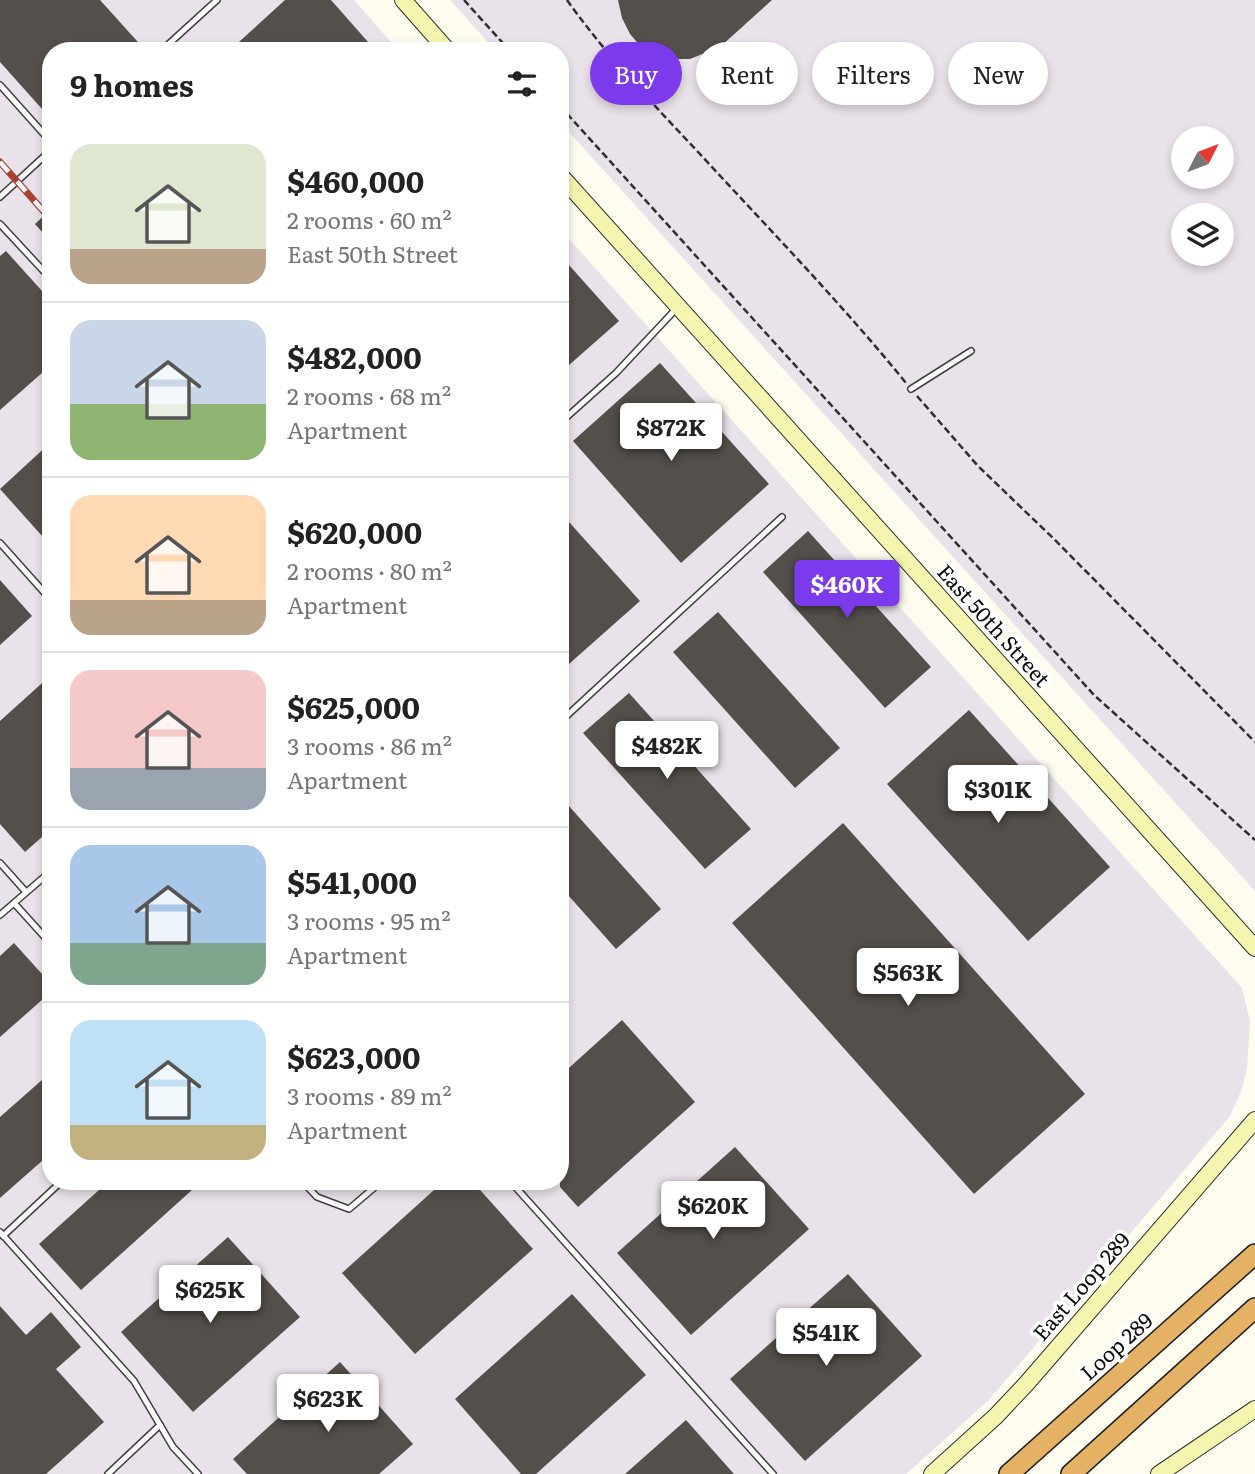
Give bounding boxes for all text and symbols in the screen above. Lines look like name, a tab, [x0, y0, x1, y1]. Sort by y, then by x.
chip: Buy	[590, 42, 682, 105]
chip: Rent	[696, 42, 798, 105]
chip: Filters	[812, 42, 934, 105]
chip: New	[948, 42, 1048, 105]
text: 9 homes	[70, 62, 194, 106]
icon: filters	[503, 65, 541, 103]
north arrow	[1171, 126, 1234, 189]
map controls	[1171, 126, 1234, 266]
text: $460,000	[287, 158, 424, 202]
icon: home	[126, 172, 210, 256]
text: 2 rooms · 60 m²	[287, 202, 452, 236]
button: layers	[1171, 203, 1234, 266]
text: East 50th Street	[287, 236, 458, 270]
text: $482,000	[287, 334, 422, 378]
icon: home	[126, 348, 210, 432]
text: 2 rooms · 68 m²	[287, 378, 451, 412]
pin: $872K	[622, 404, 720, 463]
text: $872K	[636, 409, 706, 443]
text: Apartment	[287, 412, 407, 446]
text: $620,000	[287, 509, 422, 553]
icon: home	[126, 523, 210, 607]
text: 2 rooms · 80 m²	[287, 553, 452, 587]
street label: East 50th Street	[931, 556, 1059, 693]
pin: $460K	[798, 560, 896, 620]
text: $460K	[810, 566, 884, 600]
text: Apartment	[287, 587, 407, 621]
text: $625,000	[287, 684, 420, 728]
icon: home	[126, 698, 210, 782]
pin: $482K	[618, 722, 716, 781]
text: $482K	[631, 727, 703, 761]
text: 3 rooms · 86 m²	[287, 728, 452, 762]
text: Apartment	[287, 762, 407, 796]
pin: $301K	[949, 766, 1047, 825]
text: $301K	[964, 771, 1032, 805]
text: $541,000	[287, 859, 417, 903]
icon: home	[126, 873, 210, 957]
text: 3 rooms · 95 m²	[287, 903, 451, 937]
text: Apartment	[287, 937, 407, 971]
pin: $563K	[859, 948, 957, 1008]
text: $563K	[873, 954, 943, 988]
text: $623,000	[287, 1034, 420, 1078]
icon: home	[126, 1048, 210, 1132]
text: 3 rooms · 89 m²	[287, 1078, 452, 1112]
text: Apartment	[287, 1112, 407, 1146]
pin: $620K	[664, 1182, 762, 1241]
text: $620K	[677, 1187, 749, 1221]
street label: East Loop 289	[1028, 1228, 1136, 1346]
pin: $625K	[161, 1266, 259, 1325]
text: $625K	[175, 1271, 245, 1305]
pin: $541K	[777, 1308, 875, 1368]
street label: Loop 289	[1076, 1308, 1158, 1386]
text: $541K	[792, 1314, 860, 1348]
pin: $623K	[279, 1374, 377, 1434]
text: $623K	[293, 1380, 363, 1414]

